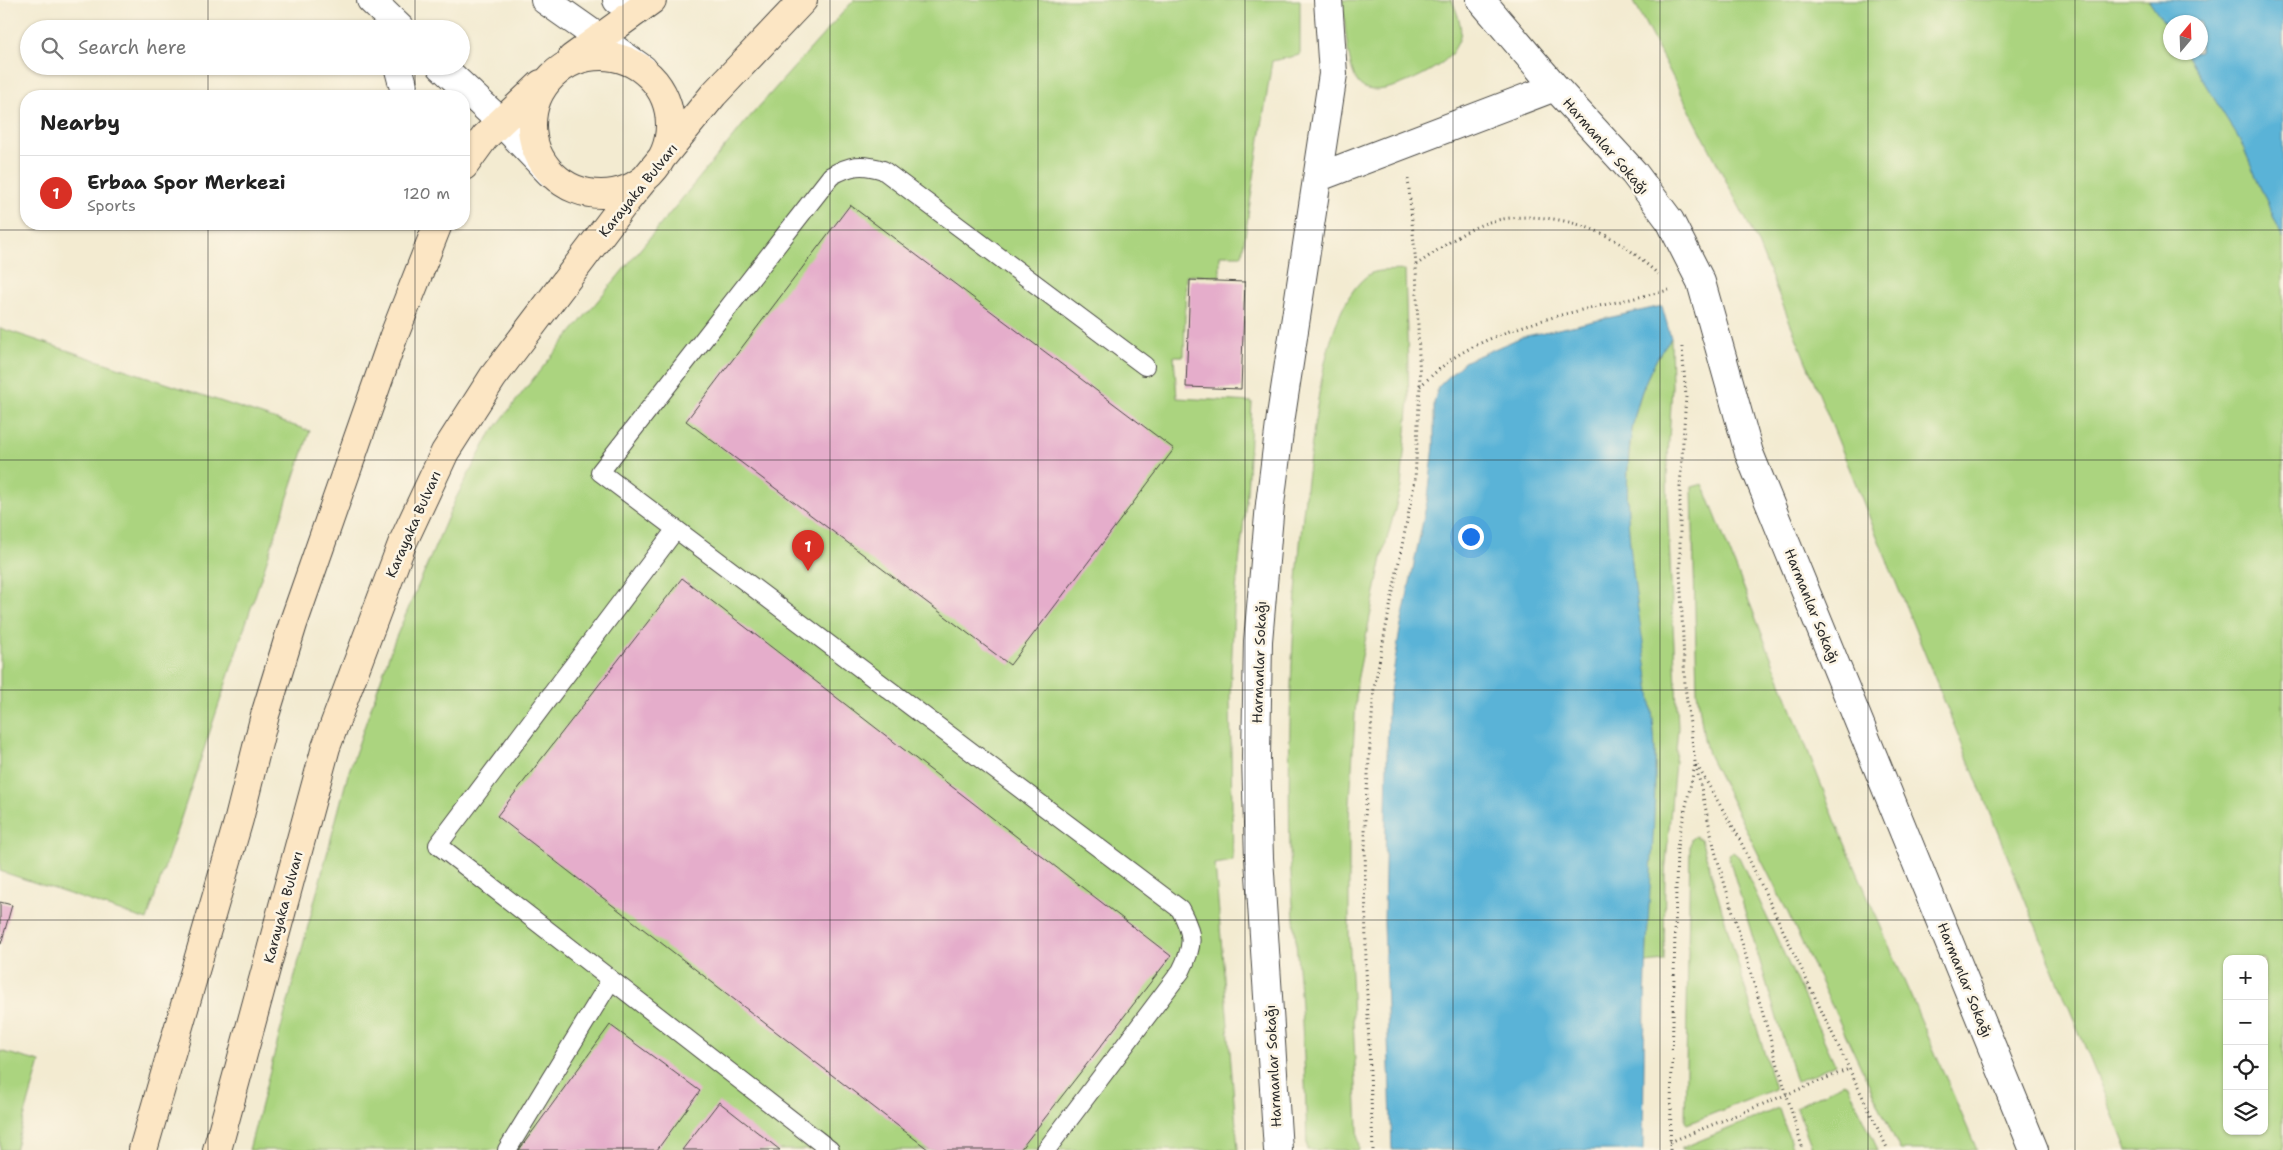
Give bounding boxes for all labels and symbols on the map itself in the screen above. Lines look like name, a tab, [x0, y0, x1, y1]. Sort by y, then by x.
north arrow	[2163, 15, 2208, 60]
street label: Harmanlar Sokağı	[1559, 94, 1653, 198]
street label: Karayaka Bulvarı	[595, 140, 681, 240]
street label: Karayaka Bulvarı	[381, 468, 445, 580]
your location	[1458, 524, 1484, 550]
pin: 1	[792, 530, 824, 571]
street label: Harmanlar Sokağı	[1781, 546, 1843, 666]
street label: Harmanlar Sokağı	[1248, 600, 1270, 724]
street label: Karayaka Bulvarı	[259, 849, 307, 965]
street label: Harmanlar Sokağı	[1934, 920, 1996, 1040]
street label: Harmanlar Sokağı	[1261, 1004, 1285, 1128]

